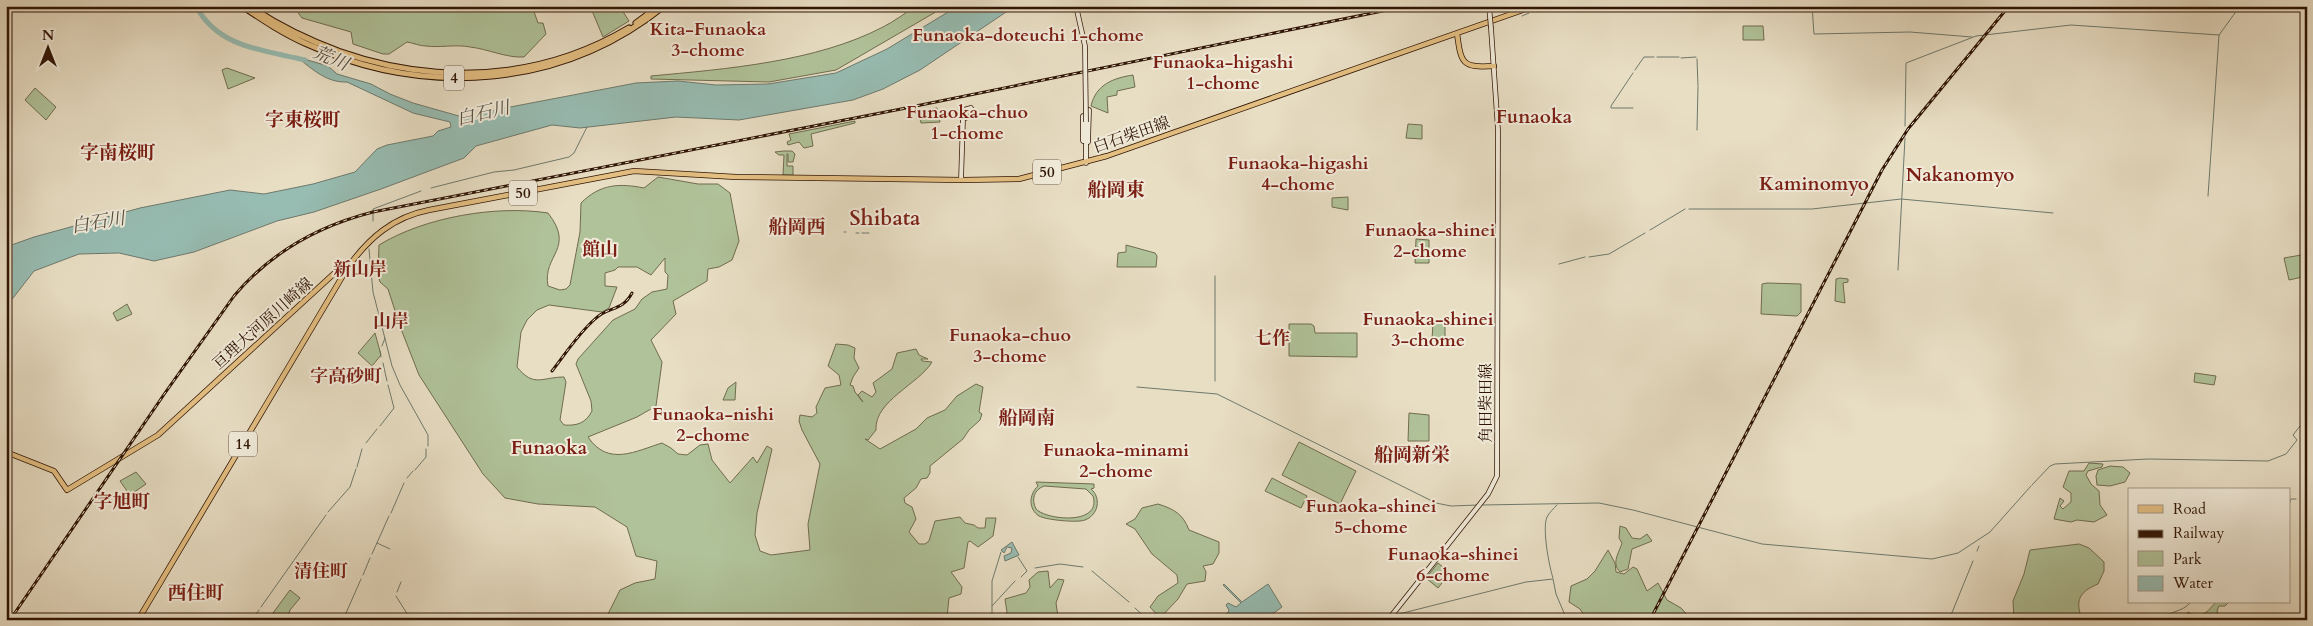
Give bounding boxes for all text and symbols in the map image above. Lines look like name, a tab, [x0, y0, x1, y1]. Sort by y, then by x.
district label: Kita-Funaoka 3-chome	[650, 17, 766, 63]
north arrow	[22, 22, 72, 72]
district label: Funaoka-doteuchi 1-chome	[912, 23, 1144, 48]
text: N	[42, 26, 54, 45]
water label: 荒川	[309, 40, 354, 78]
district label: Funaoka-higashi 1-chome	[1152, 50, 1294, 96]
road number: 4	[444, 66, 464, 90]
water label: 白石川	[454, 95, 514, 132]
district label: Funaoka-chuo 1-chome	[906, 100, 1028, 146]
district label: Funaoka	[1496, 104, 1573, 130]
district label: 字東桜町	[265, 107, 341, 133]
street label: 白石柴田線	[1090, 112, 1173, 158]
district label: 字南桜町	[80, 140, 156, 166]
district label: Funaoka-higashi 4-chome	[1227, 151, 1369, 197]
road number: 50	[1033, 160, 1061, 184]
district label: Nakanomyo	[1906, 162, 2014, 188]
district label: Kaminomyo	[1759, 171, 1869, 197]
district label: 船岡東	[1087, 177, 1145, 203]
road number: 50	[509, 180, 537, 206]
district label: Shibata	[849, 204, 921, 233]
water label: 白石川	[69, 206, 129, 239]
district label: 船岡西	[768, 214, 826, 240]
district label: Funaoka-shinei 2-chome	[1365, 218, 1496, 264]
district label: 館山	[582, 237, 618, 262]
district label: 新山岸	[333, 257, 387, 282]
street label: 亘理大河原川崎線	[208, 273, 318, 375]
district label: Funaoka-shinei 3-chome	[1363, 307, 1494, 353]
district label: 山岸	[373, 309, 409, 334]
district label: Funaoka-chuo 3-chome	[949, 323, 1071, 369]
district label: 七作	[1254, 326, 1290, 351]
street label: 角田柴田線	[1475, 363, 1497, 443]
district label: 字高砂町	[310, 364, 382, 389]
district label: Funaoka-nishi 2-chome	[652, 402, 774, 448]
district label: 船岡南	[998, 405, 1056, 431]
road number: 14	[229, 432, 257, 456]
district label: Funaoka	[511, 435, 588, 461]
district label: Funaoka-minami 2-chome	[1043, 438, 1189, 484]
district label: 船岡新栄	[1374, 442, 1450, 468]
legend	[2128, 488, 2290, 604]
district label: 字旭町	[93, 489, 151, 515]
district label: Funaoka-shinei 5-chome	[1306, 494, 1437, 540]
text: Road	[2173, 499, 2206, 519]
text: Railway	[2173, 523, 2224, 543]
district label: Funaoka-shinei 6-chome	[1388, 542, 1519, 588]
text: Park	[2173, 549, 2202, 569]
district label: 清住町	[294, 559, 348, 584]
text: Water	[2172, 573, 2214, 593]
district label: 西住町	[167, 580, 225, 606]

